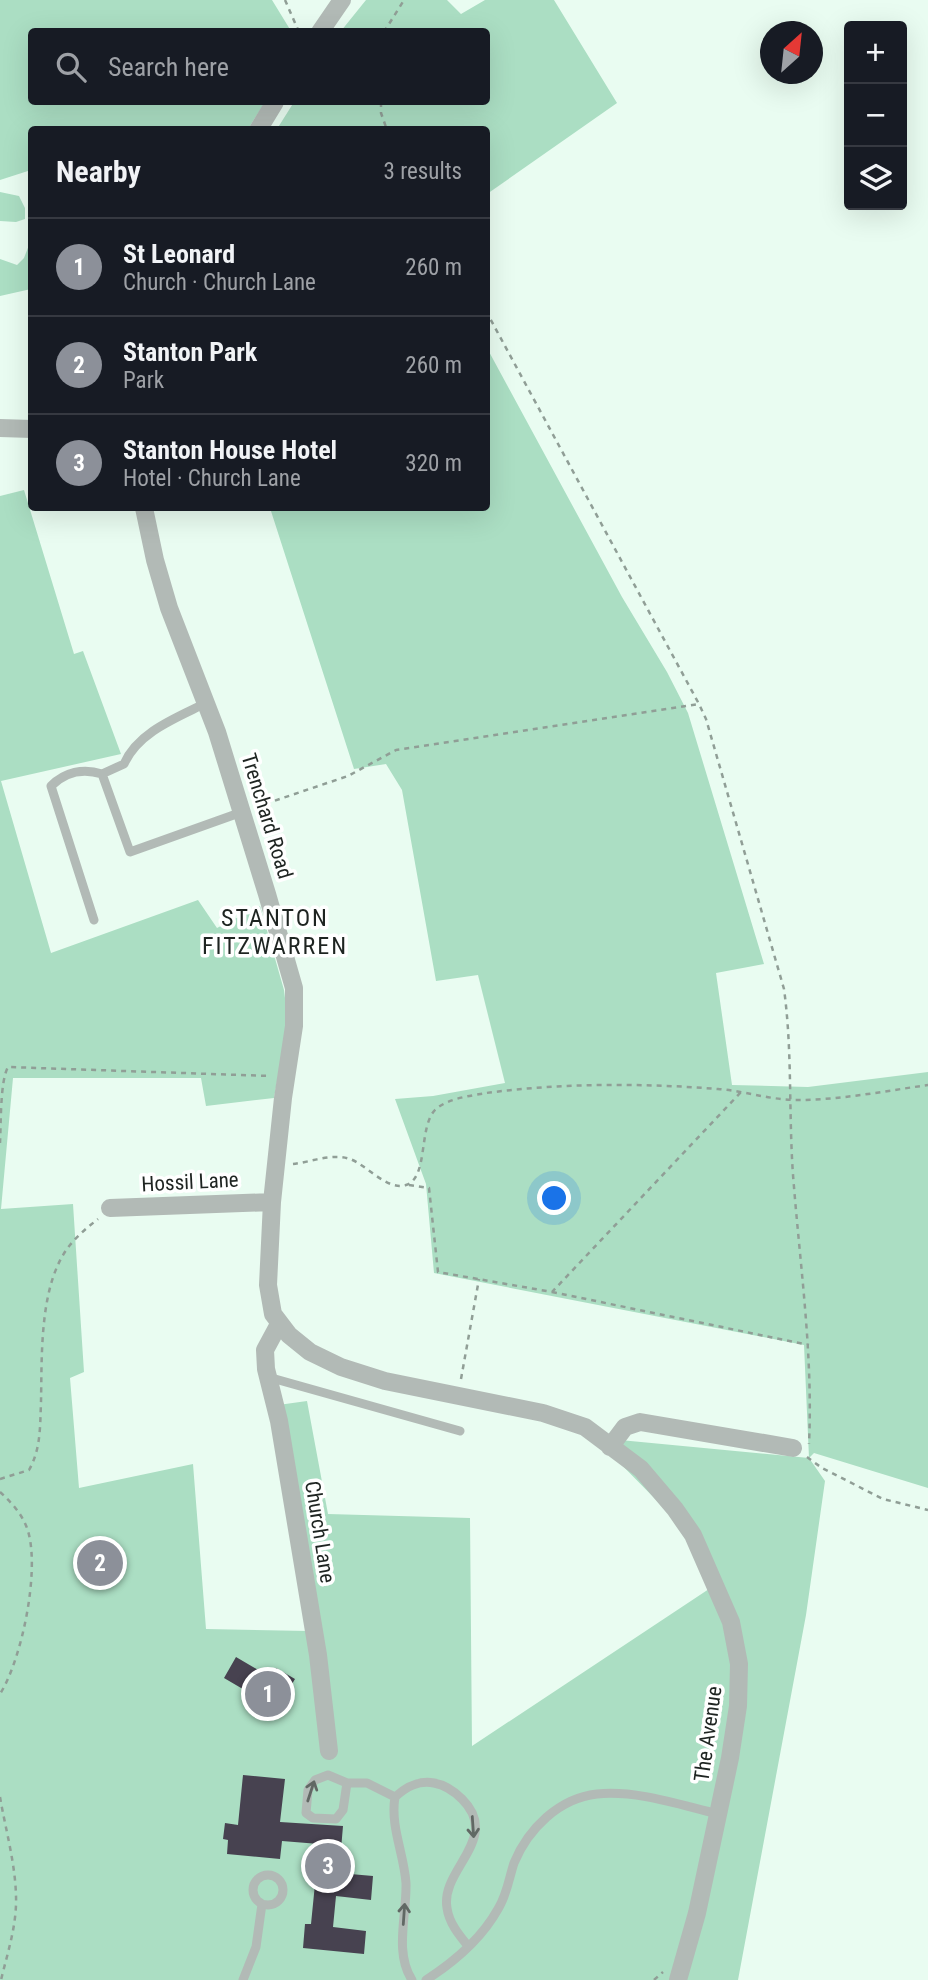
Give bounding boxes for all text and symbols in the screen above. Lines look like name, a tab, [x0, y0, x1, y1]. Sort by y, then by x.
north arrow	[760, 21, 823, 84]
map controls	[844, 21, 907, 210]
button: +	[844, 21, 907, 84]
search box	[28, 28, 490, 105]
icon: search	[52, 48, 90, 86]
text: Search here	[108, 52, 229, 82]
button: −	[844, 84, 907, 147]
button: layers	[844, 147, 907, 210]
text: Nearby	[56, 154, 141, 189]
text: 3 results	[384, 158, 462, 185]
text: St Leonard	[123, 239, 235, 269]
text: 1	[73, 254, 85, 281]
text: 260 m	[405, 254, 462, 281]
text: Church · Church Lane	[123, 269, 316, 296]
text: Stanton Park	[123, 337, 257, 367]
text: 2	[73, 352, 85, 379]
text: 260 m	[405, 352, 462, 379]
text: Park	[123, 367, 164, 394]
text: Stanton House Hotel	[123, 435, 337, 465]
text: 3	[73, 450, 85, 477]
text: 320 m	[405, 450, 462, 477]
text: Hotel · Church Lane	[123, 465, 301, 492]
street label: Trenchard Road	[237, 750, 297, 882]
district label: STANTON FITZWARREN	[202, 904, 348, 960]
street label: Hossil Lane	[141, 1167, 239, 1197]
your location	[537, 1181, 571, 1215]
street label: Church Lane	[300, 1479, 340, 1585]
pin: 2	[77, 1537, 123, 1589]
pin: 1	[245, 1668, 291, 1720]
street label: The Avenue	[689, 1685, 727, 1783]
one-way arrow	[306, 1781, 318, 1803]
one-way arrow	[467, 1815, 480, 1838]
pin: 3	[305, 1840, 351, 1892]
one-way arrow	[398, 1903, 411, 1926]

